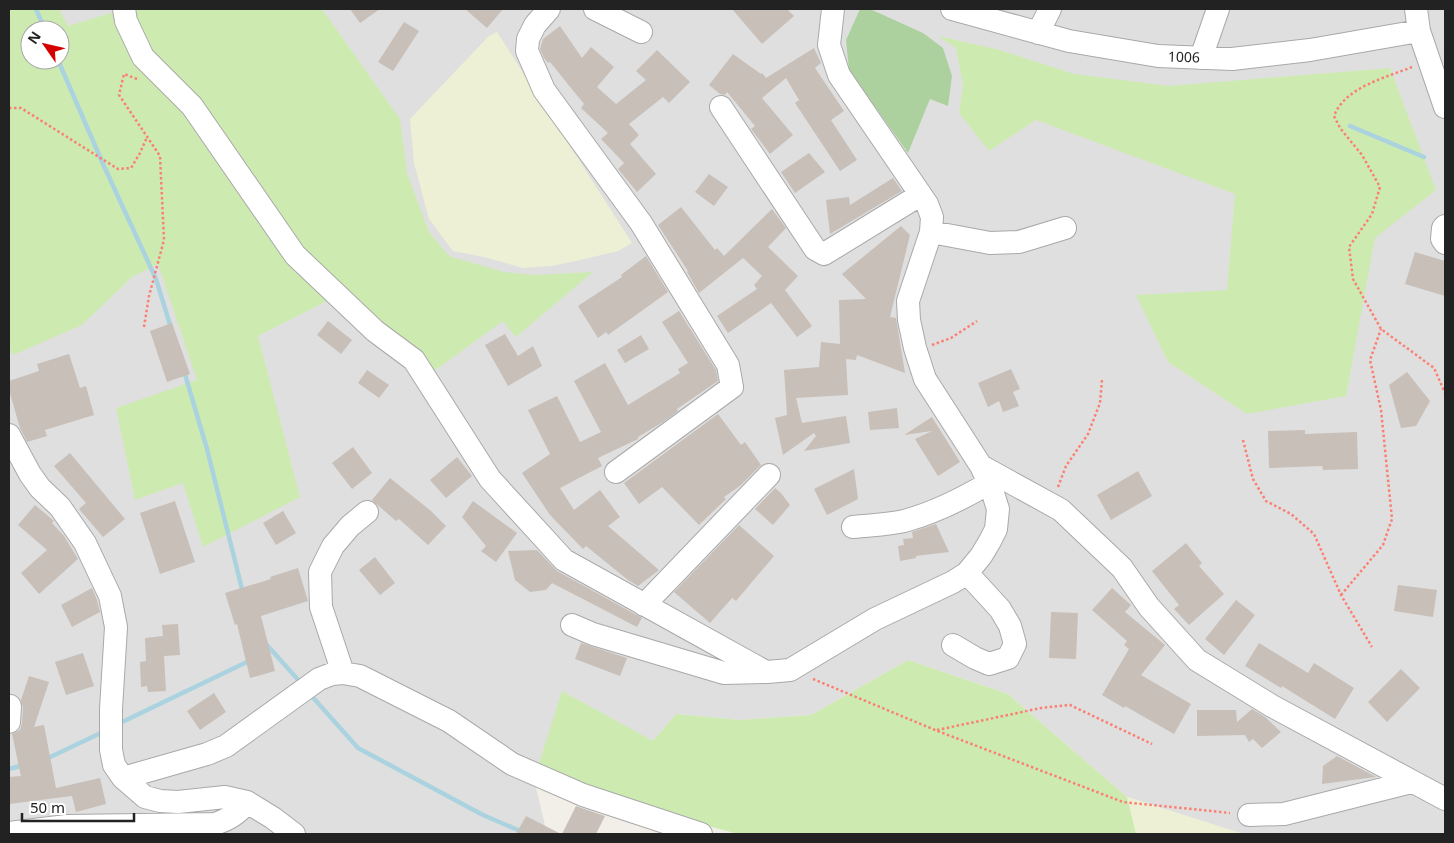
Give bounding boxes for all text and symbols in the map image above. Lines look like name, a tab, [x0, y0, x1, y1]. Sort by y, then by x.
north arrow	[20, 20, 70, 70]
text: N	[23, 27, 45, 47]
street label: 1006	[1168, 46, 1200, 67]
scale bar	[22, 790, 135, 822]
text: 50 m	[30, 797, 65, 817]

